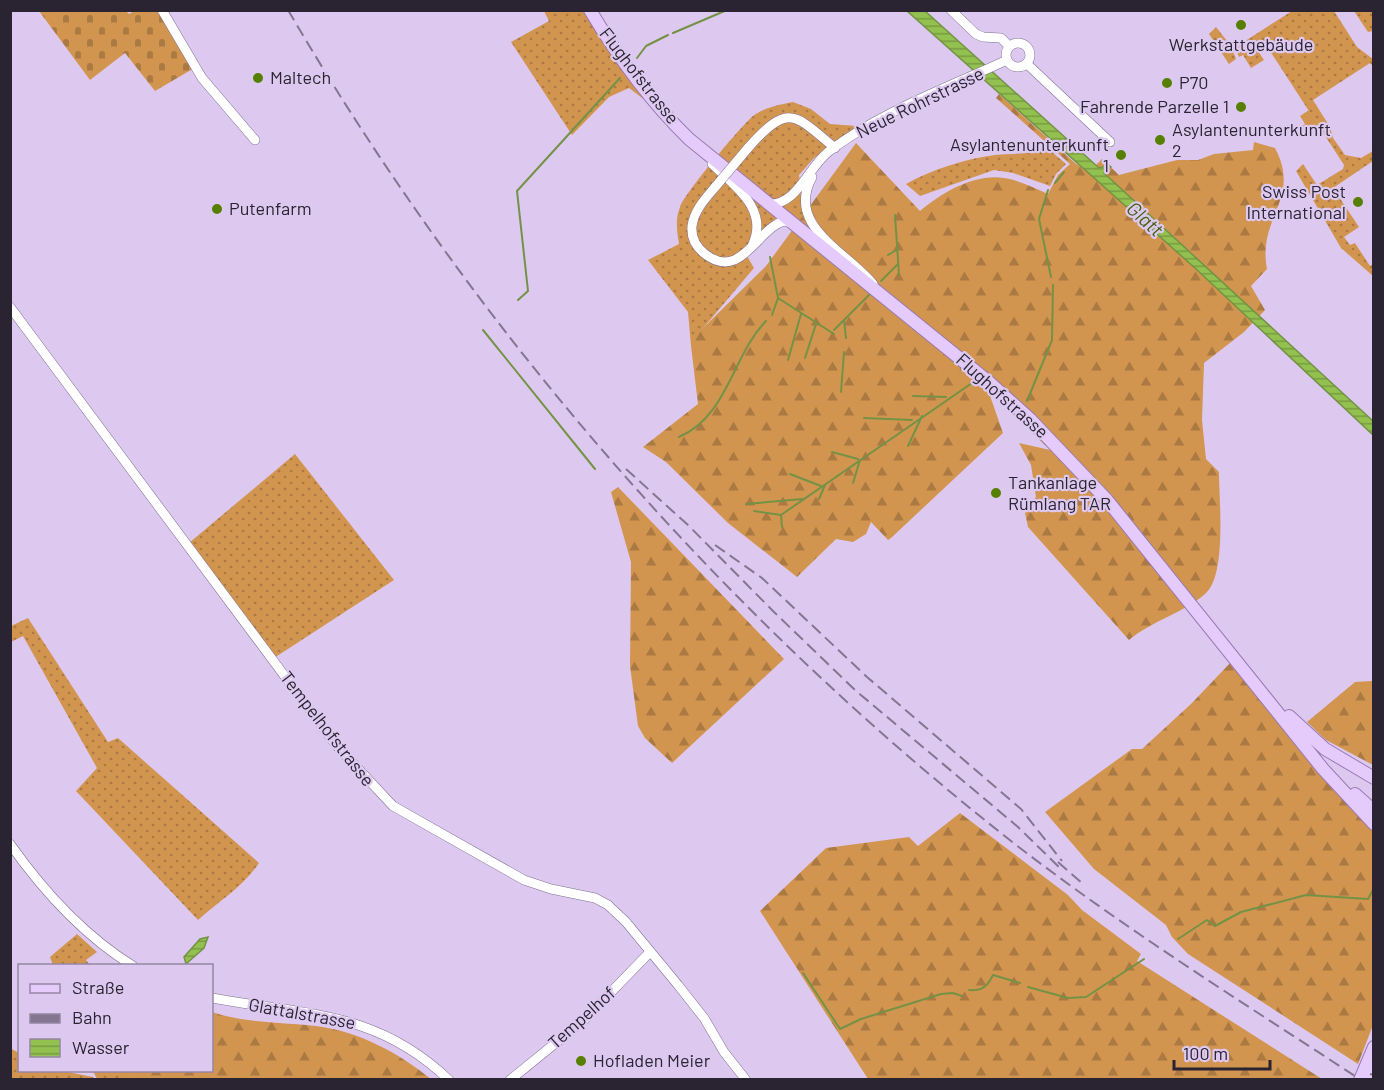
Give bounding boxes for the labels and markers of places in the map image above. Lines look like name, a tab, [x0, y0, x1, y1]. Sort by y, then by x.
marker: Werkstattgebäude	[1234, 18, 1248, 32]
place label: Werkstattgebäude	[1169, 33, 1313, 55]
place label: Maltech	[270, 66, 331, 88]
marker: Maltech	[251, 71, 265, 85]
place label: P70	[1179, 71, 1208, 93]
marker: P70	[1160, 76, 1174, 90]
place label: Fahrende Parzelle 1	[1080, 95, 1229, 117]
marker: Fahrende Parzelle 1	[1234, 100, 1248, 114]
place label: Asylantenunterkunft 2	[1172, 118, 1331, 161]
place label: Asylantenunterkunft 1	[950, 133, 1109, 176]
marker: Asylantenunterkunft 2	[1153, 133, 1167, 147]
marker: Asylantenunterkunft 1	[1114, 148, 1128, 162]
place label: Swiss Post International	[1246, 180, 1346, 223]
marker: Swiss Post International	[1351, 195, 1365, 209]
place label: Putenfarm	[229, 197, 312, 219]
marker: Putenfarm	[210, 202, 224, 216]
place label: Tankanlage Rümlang TAR	[1008, 471, 1111, 514]
marker: Tankanlage Rümlang TAR	[989, 486, 1003, 500]
place label: Hofladen Meier	[593, 1049, 711, 1071]
marker: Hofladen Meier	[574, 1054, 588, 1068]

